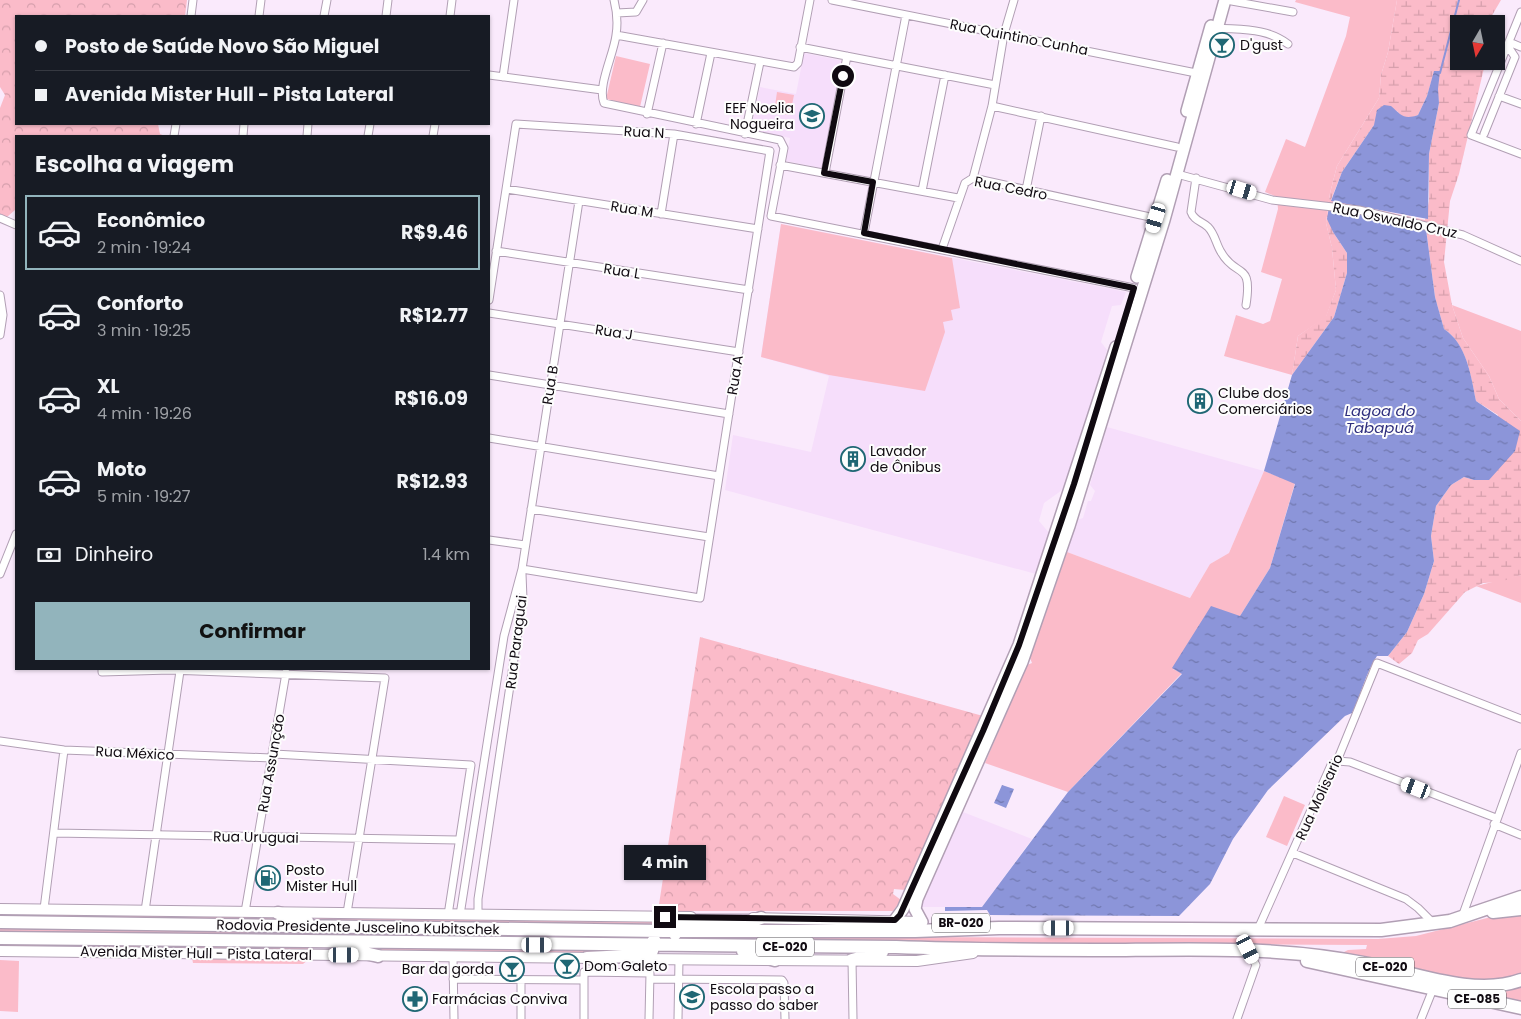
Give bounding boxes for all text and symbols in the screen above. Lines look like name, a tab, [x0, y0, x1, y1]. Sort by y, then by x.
street label: Rua Quintino Cunha	[948, 14, 1090, 60]
north arrow	[1450, 15, 1505, 70]
map controls	[1450, 15, 1505, 70]
bar icon: D'gust	[1209, 32, 1235, 58]
text: Posto de Saúde Novo São Miguel	[65, 33, 379, 60]
place label: D'gust	[1240, 35, 1283, 55]
route start	[832, 65, 854, 87]
text: Avenida Mister Hull - Pista Lateral	[65, 81, 394, 108]
place label: EEF Noelia Nogueira	[725, 98, 794, 134]
school or university icon: EEF Noelia Nogueira	[799, 103, 825, 129]
street label: Rua N	[623, 121, 665, 143]
text: Escolha a viagem	[35, 149, 234, 180]
street label: Rua Cedro	[973, 171, 1049, 205]
car	[1225, 178, 1258, 202]
street label: Rua M	[609, 196, 655, 222]
street label: Rua Oswaldo Cruz	[1331, 197, 1459, 243]
car	[1144, 201, 1167, 235]
text: Econômico	[97, 207, 205, 234]
icon: car	[37, 210, 82, 255]
text: R$9.46	[401, 219, 468, 246]
text: 2 min · 19:24	[97, 236, 191, 259]
street label: Rua L	[602, 258, 642, 284]
text: Conforto	[97, 290, 183, 317]
icon: car	[37, 293, 82, 338]
text: R$12.77	[399, 302, 468, 329]
text: 3 min · 19:25	[97, 319, 191, 342]
street label: Rua J	[594, 319, 634, 345]
street label: Rua A	[722, 354, 748, 396]
street label: Rua B	[537, 364, 563, 406]
text: XL	[97, 373, 120, 400]
icon: car	[37, 376, 82, 421]
place label: Clube dos Comerciários	[1218, 383, 1312, 419]
text: R$16.09	[394, 385, 468, 412]
building icon: Clube dos Comerciários	[1187, 388, 1213, 414]
water label: Lagoa do Tabapuá	[1345, 400, 1415, 438]
text: 4 min · 19:26	[97, 402, 192, 425]
place label: Lavador de Ônibus	[870, 441, 941, 477]
building icon: Lavador de Ônibus	[840, 446, 866, 472]
text: Moto	[97, 456, 146, 483]
icon: car	[37, 459, 82, 504]
text: R$12.93	[397, 468, 468, 495]
text: 5 min · 19:27	[97, 485, 190, 508]
icon: cash	[35, 541, 63, 569]
text: Dinheiro	[75, 541, 153, 568]
text: 1.4 km	[422, 543, 470, 566]
street label: Rua Paraguai	[500, 594, 532, 690]
button: Confirmar	[35, 602, 470, 660]
street label: Rua Assunção	[253, 712, 289, 814]
street label: Rua México	[95, 741, 175, 765]
street label: Rua Molisario	[1290, 751, 1348, 843]
car	[1399, 776, 1432, 800]
street label: Rua Uruguai	[213, 826, 299, 848]
callout: 4 min	[624, 844, 706, 880]
text: 4 min	[642, 851, 688, 874]
place label: Posto Mister Hull	[286, 860, 357, 896]
fuel station icon: Posto Mister Hull	[255, 865, 281, 891]
route end	[654, 906, 676, 928]
road number: BR-020	[932, 914, 990, 932]
street label: Rodovia Presidente Juscelino Kubitschek	[216, 915, 501, 939]
car	[1044, 921, 1074, 936]
car	[1234, 932, 1261, 966]
car	[522, 938, 552, 953]
road number: CE-020	[756, 938, 814, 956]
street label: Avenida Mister Hull - Pista Lateral	[80, 941, 312, 965]
car	[329, 948, 359, 963]
bar icon: Dom Galeto	[554, 953, 580, 979]
bar icon: Bar da gorda	[499, 956, 525, 982]
place label: Dom Galeto	[584, 956, 668, 976]
road number: CE-020	[1356, 958, 1414, 976]
place label: Bar da gorda	[402, 959, 494, 979]
place label: Escola passo a passo do saber	[710, 979, 819, 1015]
school or university icon: Escola passo a passo do saber	[679, 984, 705, 1010]
pharmacy icon: Farmácias Conviva	[402, 986, 428, 1012]
place label: Farmácias Conviva	[432, 989, 567, 1009]
road number: CE-085	[1448, 990, 1506, 1009]

